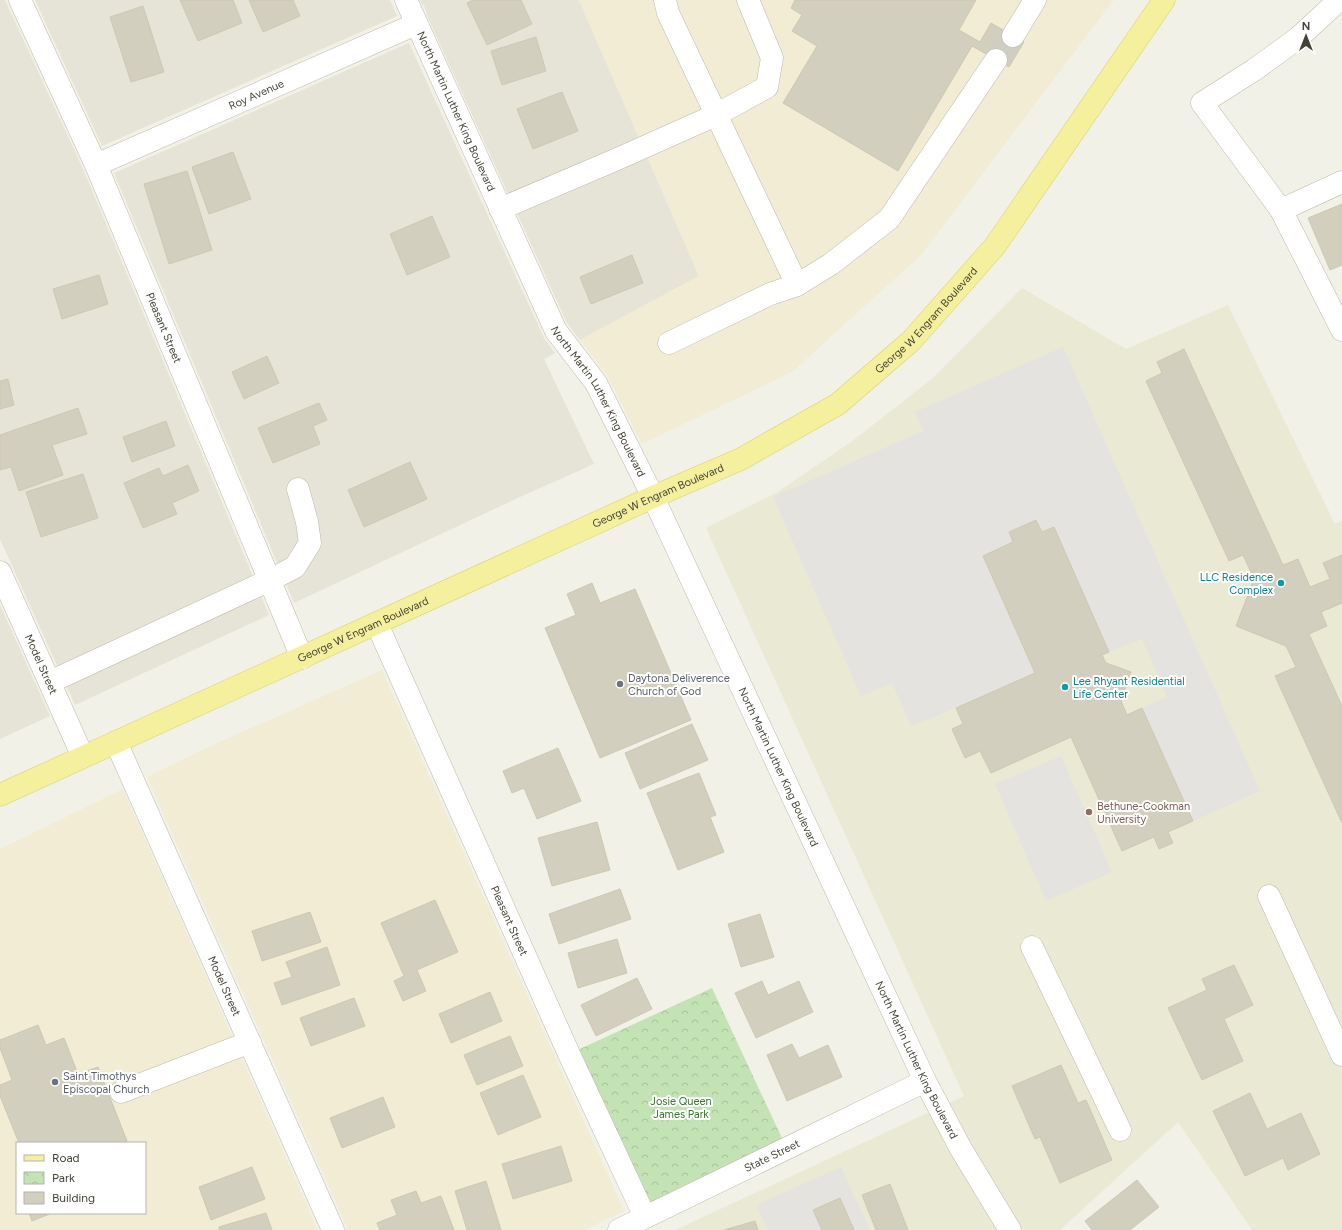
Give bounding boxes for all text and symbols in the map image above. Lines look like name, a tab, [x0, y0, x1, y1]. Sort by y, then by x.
north arrow	[1286, 16, 1326, 56]
text: N	[1302, 20, 1310, 33]
street label: North Martin Luther King Boulevard	[415, 29, 498, 193]
street label: Roy Avenue	[227, 77, 286, 112]
street label: George W Engram Boulevard	[872, 264, 980, 376]
street label: Pleasant Street	[144, 291, 184, 365]
street label: North Martin Luther King Boulevard	[548, 324, 648, 479]
street label: George W Engram Boulevard	[590, 461, 726, 530]
place label: LLC Residence Complex	[1200, 571, 1274, 597]
marker: LLC Residence Complex	[1276, 578, 1286, 588]
street label: George W Engram Boulevard	[295, 594, 430, 665]
street label: Model Street	[22, 632, 60, 696]
place label: Daytona Deliverence Church of God	[628, 672, 730, 698]
place label: Lee Rhyant Residential Life Center	[1073, 675, 1185, 701]
marker: Daytona Deliverence Church of God	[615, 679, 625, 689]
marker: Lee Rhyant Residential Life Center	[1060, 682, 1070, 692]
street label: North Martin Luther King Boulevard	[736, 685, 821, 848]
place label: Bethune-Cookman University	[1097, 800, 1190, 826]
marker: Bethune-Cookman University	[1084, 807, 1094, 817]
street label: Pleasant Street	[488, 884, 531, 958]
street label: Model Street	[206, 954, 243, 1018]
street label: North Martin Luther King Boulevard	[873, 979, 961, 1141]
place label: Saint Timothys Episcopal Church	[63, 1070, 149, 1096]
marker: Saint Timothys Episcopal Church	[50, 1077, 60, 1087]
park label: Josie Queen James Park	[650, 1095, 712, 1121]
street label: State Street	[742, 1137, 802, 1175]
legend	[16, 1142, 146, 1214]
text: Road	[52, 1151, 80, 1165]
text: Park	[52, 1171, 75, 1185]
text: Building	[52, 1191, 95, 1205]

